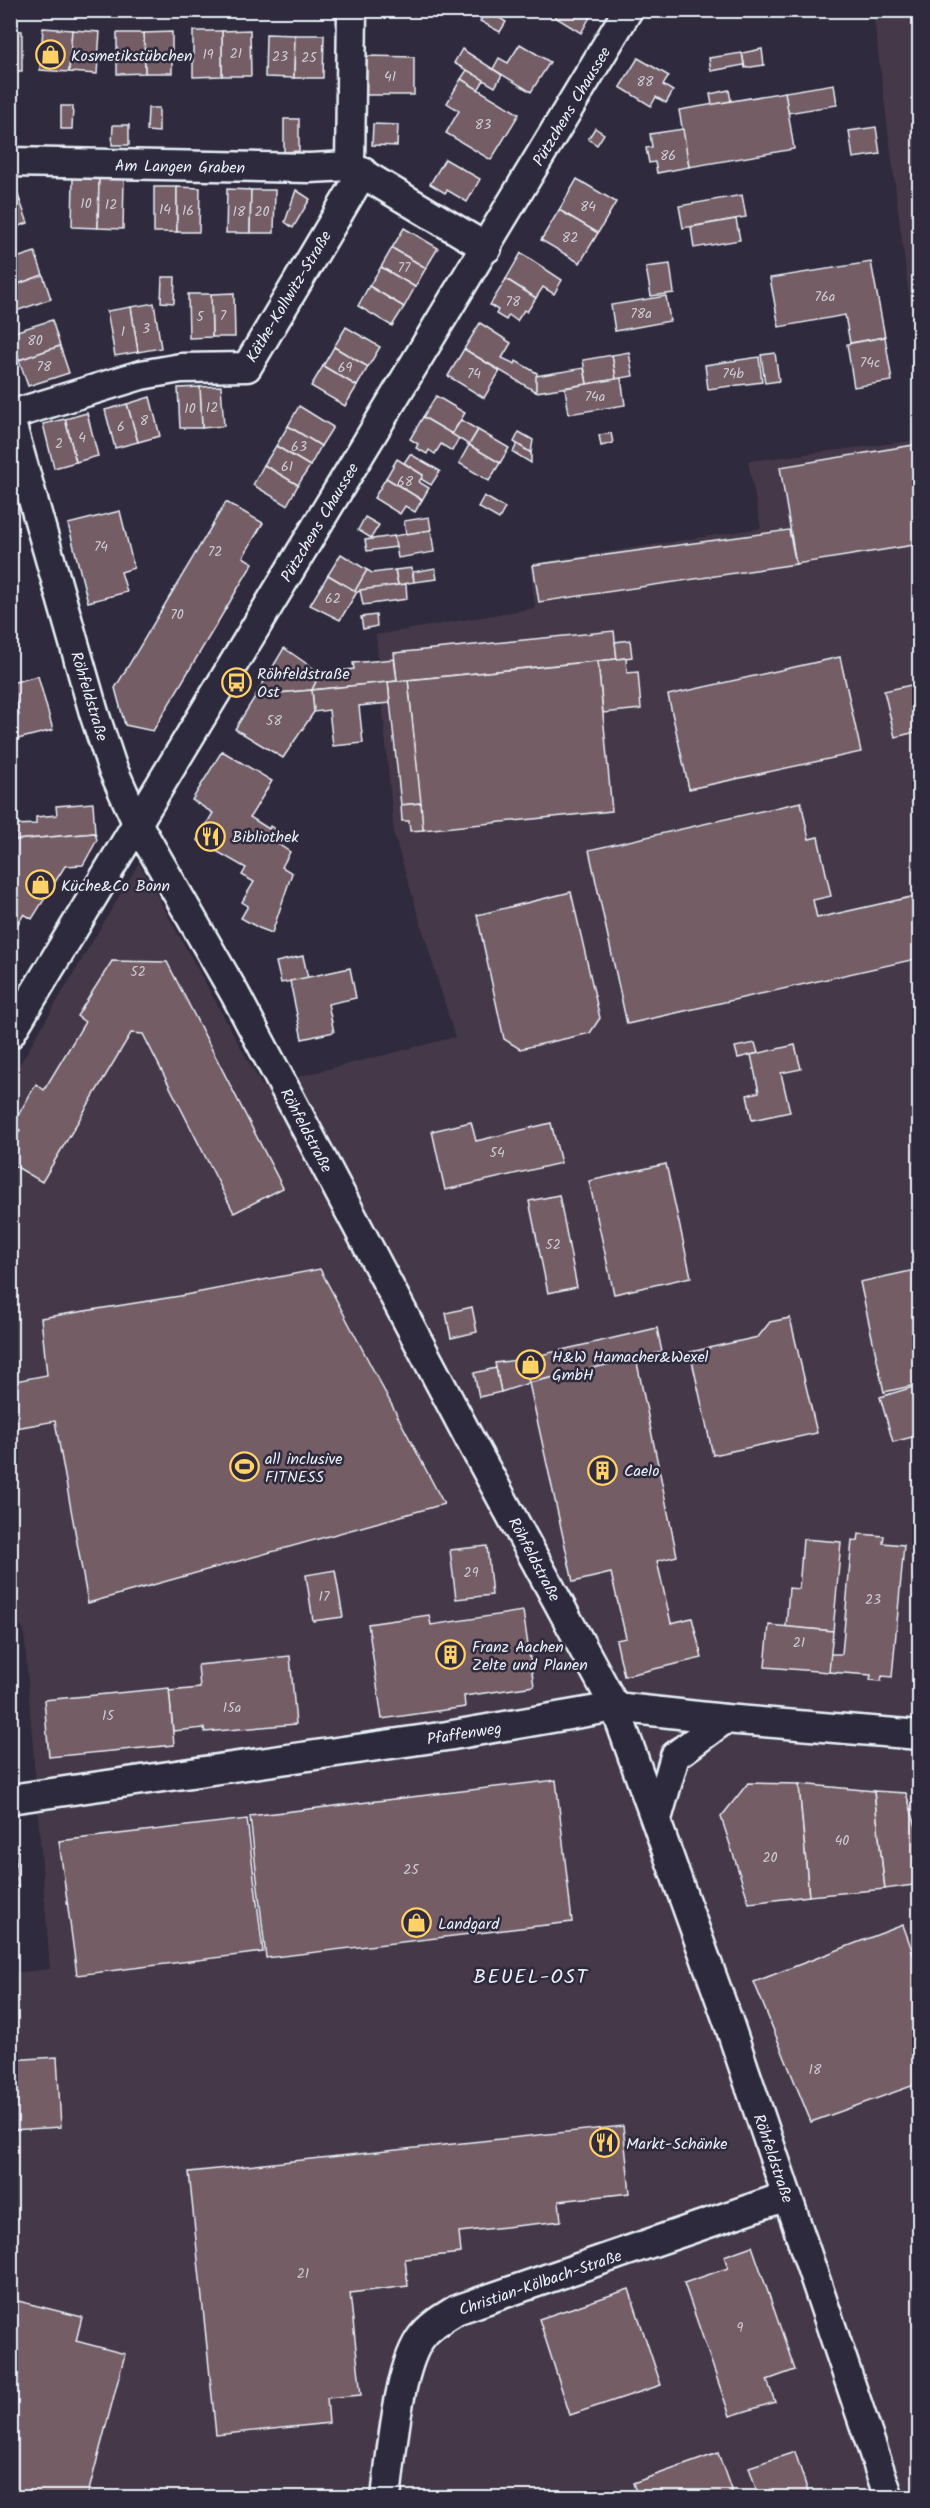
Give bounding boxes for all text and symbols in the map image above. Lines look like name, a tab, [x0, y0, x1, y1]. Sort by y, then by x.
shop icon: Kosmetikstübchen	[34, 39, 66, 71]
street label: Pützchens Chaussee	[527, 42, 618, 171]
house number: 21	[230, 43, 242, 65]
place label: Kosmetikstübchen	[71, 44, 192, 69]
house number: 19	[202, 44, 214, 66]
house number: 23	[272, 46, 288, 68]
house number: 25	[301, 47, 318, 69]
house number: 41	[384, 66, 396, 88]
house number: 88	[637, 71, 654, 93]
house number: 83	[475, 114, 491, 136]
house number: 86	[660, 145, 676, 167]
street label: Am Langen Graben	[115, 154, 245, 181]
house number: 10	[80, 193, 92, 215]
house number: 12	[105, 194, 117, 216]
house number: 84	[580, 196, 596, 218]
house number: 14	[159, 199, 171, 221]
house number: 16	[182, 200, 194, 222]
house number: 18	[233, 201, 246, 223]
house number: 20	[254, 201, 270, 223]
street label: Käthe-Kollwitz-Straße	[240, 226, 339, 368]
house number: 82	[562, 227, 578, 249]
house number: 77	[398, 257, 411, 279]
house number: 76a	[815, 286, 835, 308]
house number: 78	[506, 291, 521, 313]
house number: 78a	[630, 303, 652, 325]
house number: 7	[220, 305, 227, 327]
house number: 5	[196, 306, 205, 328]
house number: 3	[142, 318, 150, 340]
house number: 1	[121, 321, 125, 343]
house number: 80	[27, 330, 43, 352]
house number: 74c	[860, 352, 880, 374]
house number: 78	[37, 356, 52, 378]
house number: 69	[338, 357, 352, 379]
house number: 74	[467, 363, 481, 385]
house number: 74b	[722, 363, 744, 385]
house number: 74a	[585, 386, 605, 408]
house number: 12	[206, 397, 218, 419]
house number: 10	[184, 398, 196, 420]
house number: 8	[140, 410, 149, 432]
house number: 6	[117, 416, 125, 438]
house number: 4	[78, 427, 86, 449]
house number: 2	[55, 433, 63, 455]
house number: 63	[291, 436, 307, 458]
house number: 61	[281, 456, 293, 478]
street label: Pützchens Chaussee	[275, 458, 366, 587]
house number: 68	[397, 471, 414, 493]
house number: 74	[94, 536, 108, 558]
house number: 72	[208, 541, 222, 563]
house number: 62	[325, 588, 341, 610]
house number: 70	[170, 604, 184, 626]
street label: Röhfeldstraße	[63, 648, 114, 744]
place label: Röhfeldstraße Ost	[257, 662, 350, 705]
bus stop icon: Röhfeldstraße Ost	[220, 666, 252, 698]
house number: 58	[266, 710, 283, 732]
restaurant icon: Bibliothek	[195, 820, 227, 852]
place label: Bibliothek	[232, 825, 299, 850]
shop icon: Küche&Co Bonn	[24, 869, 56, 901]
place label: Küche&Co Bonn	[61, 874, 170, 899]
house number: 52	[130, 961, 146, 983]
street label: Röhfeldstraße	[273, 1084, 338, 1177]
house number: 54	[489, 1142, 505, 1164]
house number: 52	[545, 1234, 561, 1256]
place label: H&W Hamacher&Wexel GmbH	[552, 1345, 709, 1388]
shop icon: H&W Hamacher&Wexel GmbH	[515, 1349, 547, 1381]
place label: all inclusive FITNESS	[265, 1447, 342, 1490]
sports icon: all inclusive FITNESS	[228, 1451, 260, 1483]
building icon: Caelo	[587, 1454, 619, 1486]
place label: Caelo	[624, 1459, 659, 1484]
street label: Röhfeldstraße	[501, 1513, 566, 1606]
house number: 29	[464, 1562, 479, 1584]
house number: 17	[319, 1586, 330, 1608]
house number: 23	[865, 1589, 881, 1611]
house number: 21	[793, 1632, 805, 1654]
place label: Franz Aachen Zelte und Planen	[472, 1635, 588, 1678]
building icon: Franz Aachen Zelte und Planen	[435, 1639, 467, 1671]
house number: 15a	[223, 1697, 241, 1719]
house number: 15	[102, 1705, 115, 1727]
street label: Pfaffenweg	[425, 1716, 503, 1753]
house number: 40	[835, 1830, 849, 1852]
house number: 20	[762, 1847, 778, 1869]
house number: 25	[403, 1859, 420, 1881]
shop icon: Landgard	[401, 1907, 433, 1939]
place label: Landgard	[438, 1912, 500, 1937]
district label: BEUEL-OST	[473, 1962, 589, 1994]
house number: 18	[809, 2059, 822, 2081]
street label: Röhfeldstraße	[746, 2111, 799, 2206]
restaurant icon: Markt-Schänke	[589, 2127, 621, 2159]
place label: Markt-Schänke	[626, 2132, 727, 2157]
street label: Christian-Kölbach-Straße	[456, 2244, 625, 2323]
house number: 21	[297, 2263, 309, 2285]
house number: 9	[737, 2317, 744, 2339]

